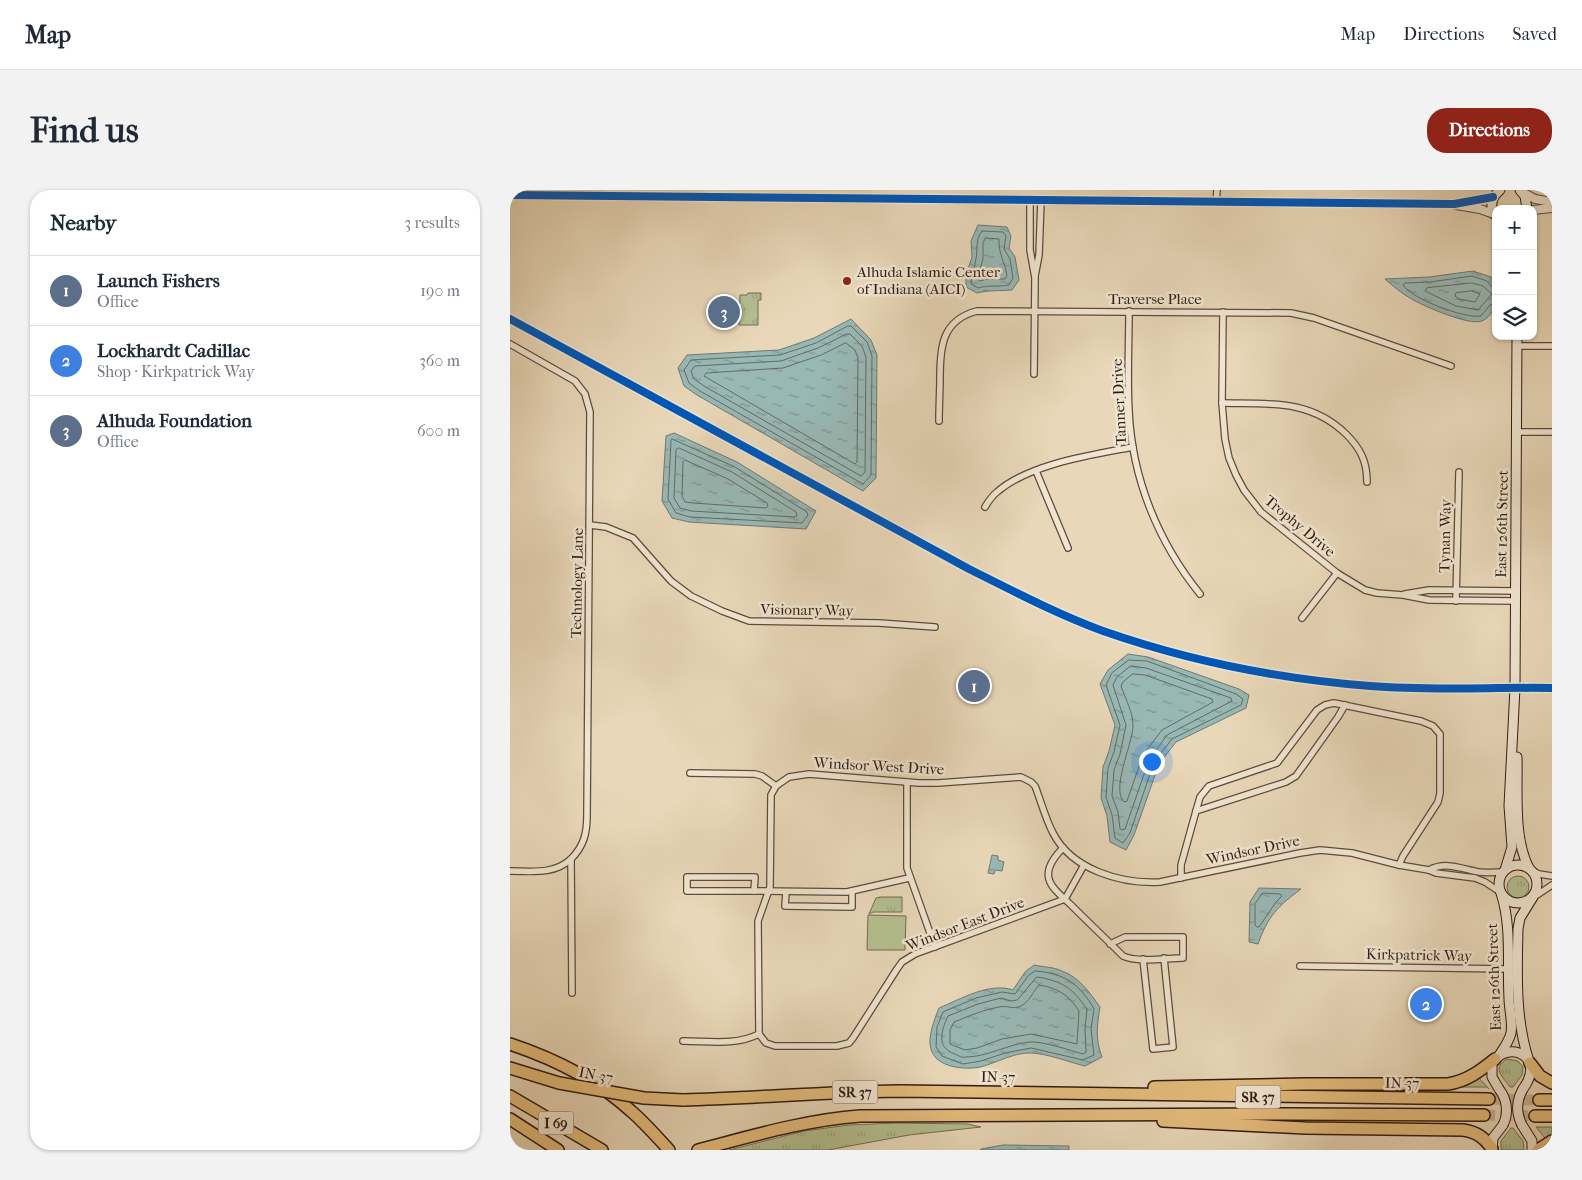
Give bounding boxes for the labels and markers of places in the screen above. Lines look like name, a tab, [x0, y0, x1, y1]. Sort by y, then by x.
place label: Alhuda Islamic Center of Indiana (AICI)	[856, 263, 1001, 298]
marker: Alhuda Islamic Center of Indiana (AICI)	[841, 275, 853, 287]
pin: 3	[708, 293, 740, 331]
pin: 1	[958, 667, 990, 705]
pin: 2	[1410, 985, 1442, 1023]

